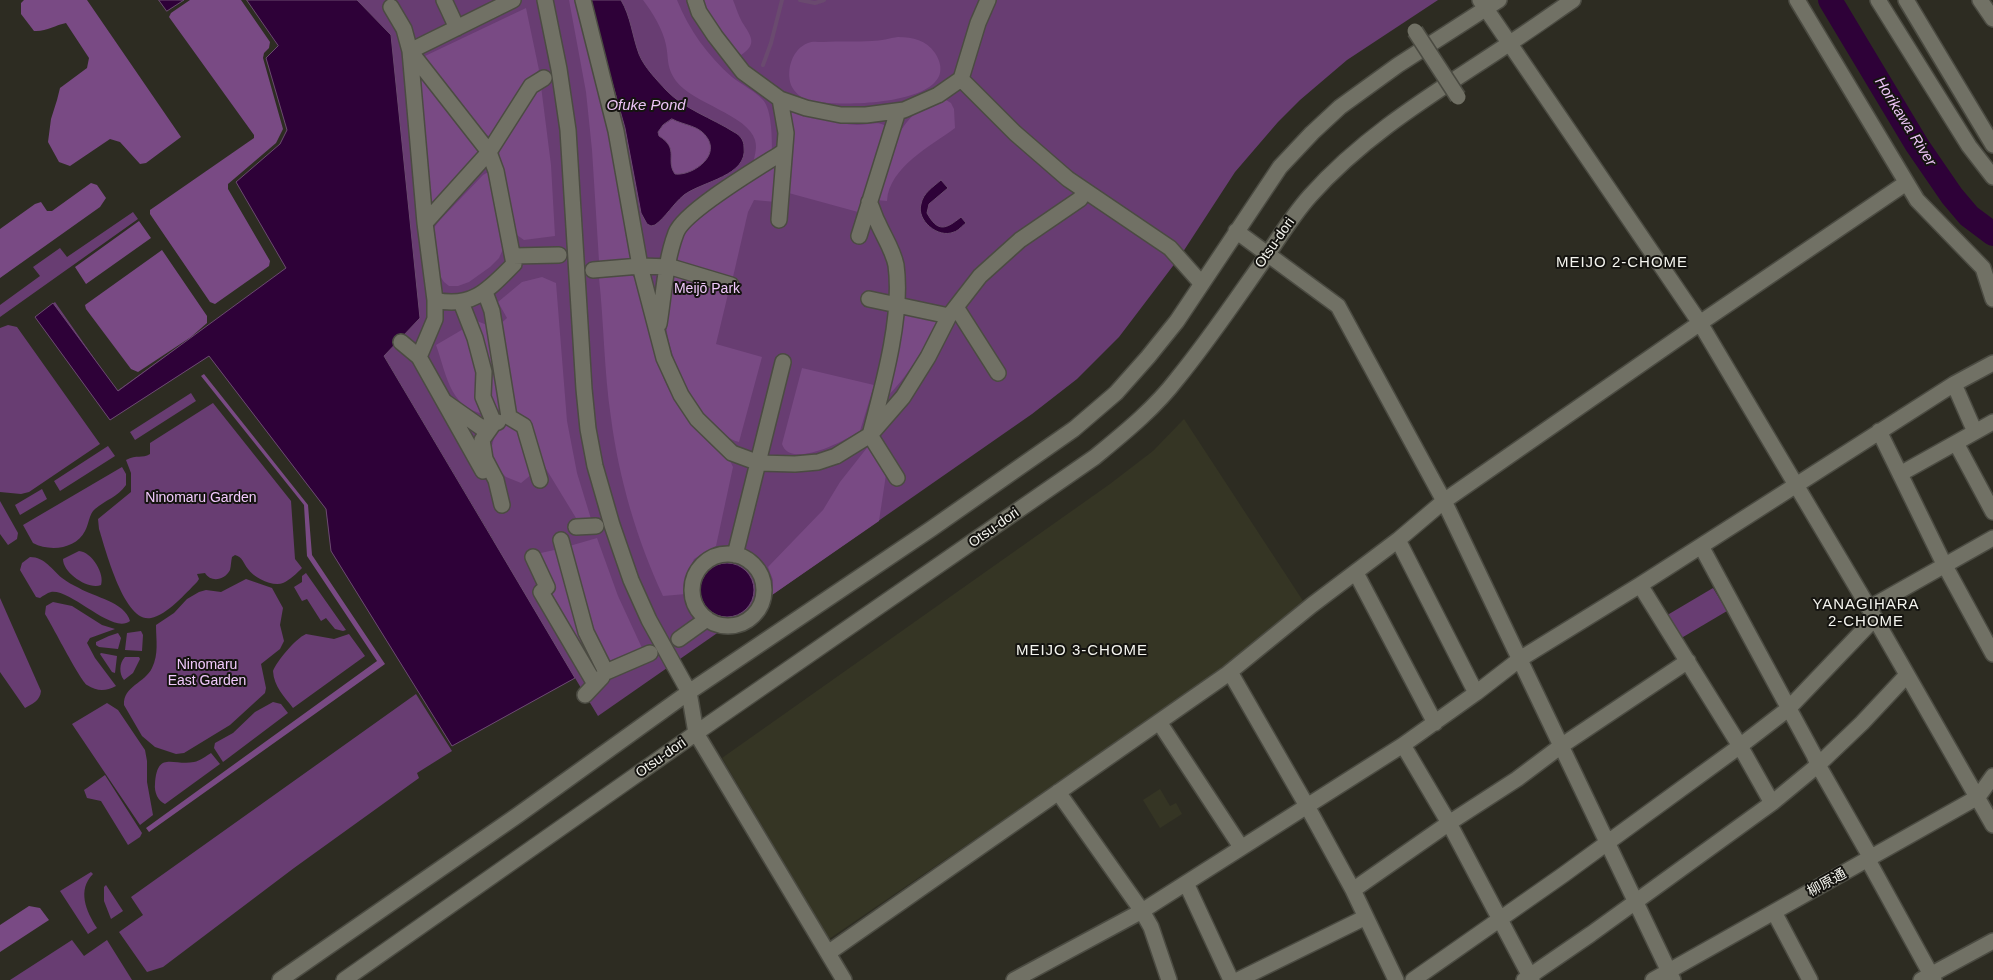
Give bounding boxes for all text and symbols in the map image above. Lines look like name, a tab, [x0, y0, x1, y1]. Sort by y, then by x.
water label: Horikawa River	[1870, 74, 1940, 170]
water label: Ofuke Pond	[606, 97, 686, 115]
street label: Otsu-dori	[1252, 215, 1298, 271]
district label: MEIJO 2-CHOME	[1554, 254, 1690, 272]
park label: Meijō Park	[674, 281, 740, 297]
park label: Ninomaru Garden	[145, 490, 257, 506]
street label: Otsu-dori	[966, 505, 1022, 551]
district label: YANAGIHARA 2-CHOME	[1811, 596, 1921, 631]
district label: MEIJO 3-CHOME	[1014, 642, 1150, 660]
park label: Ninomaru East Garden	[168, 657, 246, 690]
street label: Otsu-dori	[633, 735, 689, 781]
street label: 柳原通	[1805, 865, 1849, 901]

